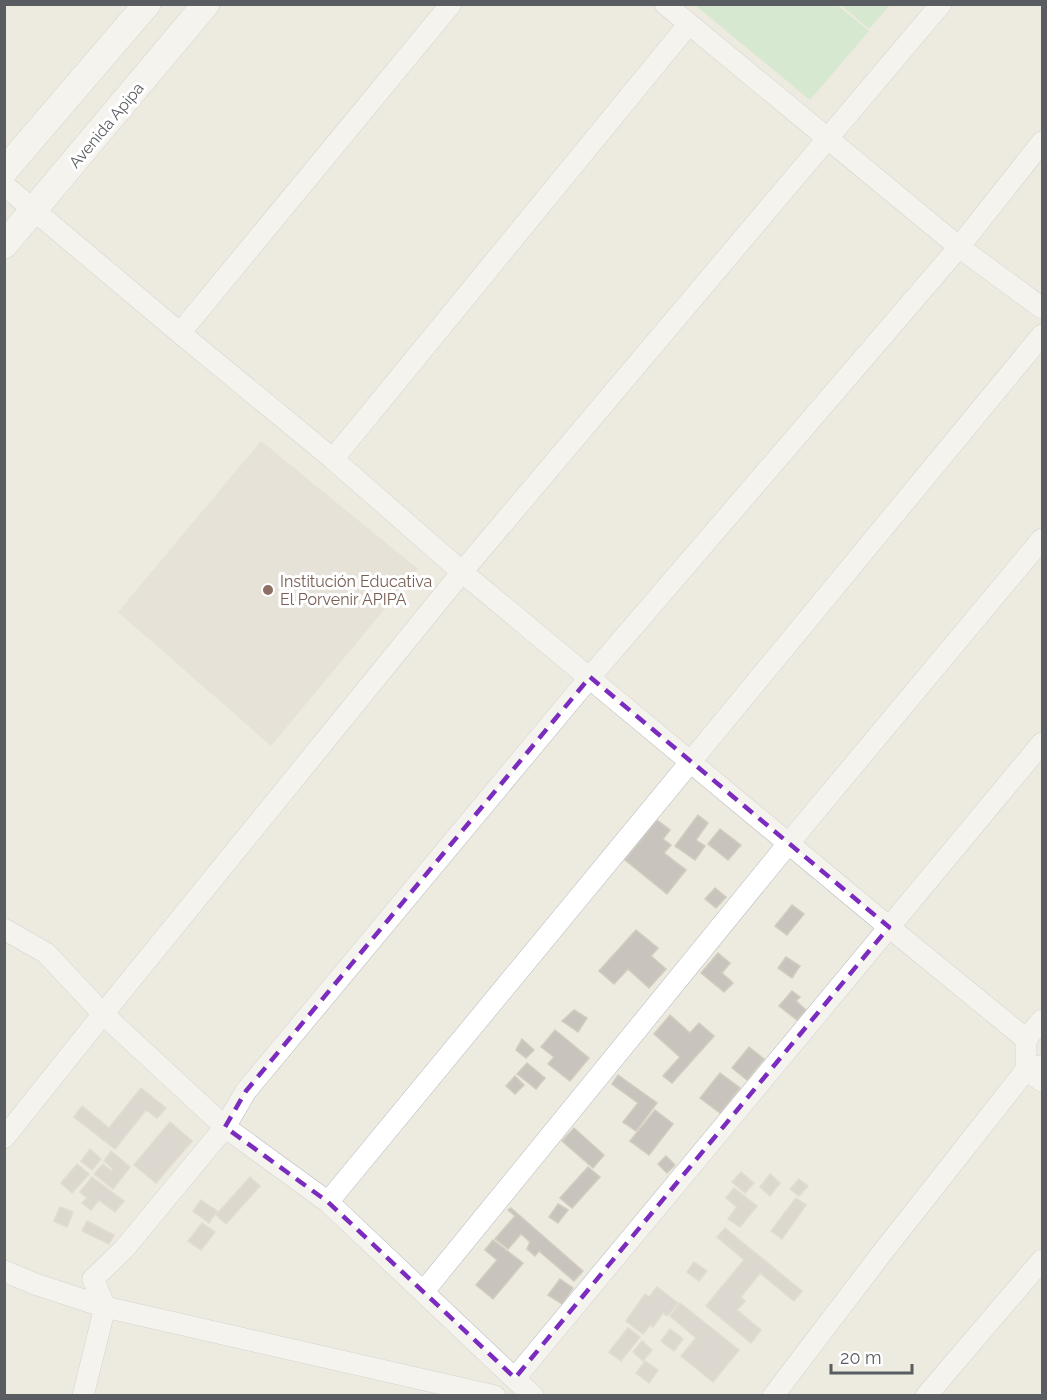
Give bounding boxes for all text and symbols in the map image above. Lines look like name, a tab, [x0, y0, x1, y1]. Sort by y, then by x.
street label: Avenida Apipa	[65, 79, 148, 172]
place label: Institución Educativa El Porvenir APIPA	[280, 572, 432, 609]
marker: Institución Educativa El Porvenir APIPA	[261, 583, 275, 597]
scale bar	[831, 1337, 912, 1375]
text: 20 m	[840, 1347, 882, 1368]

